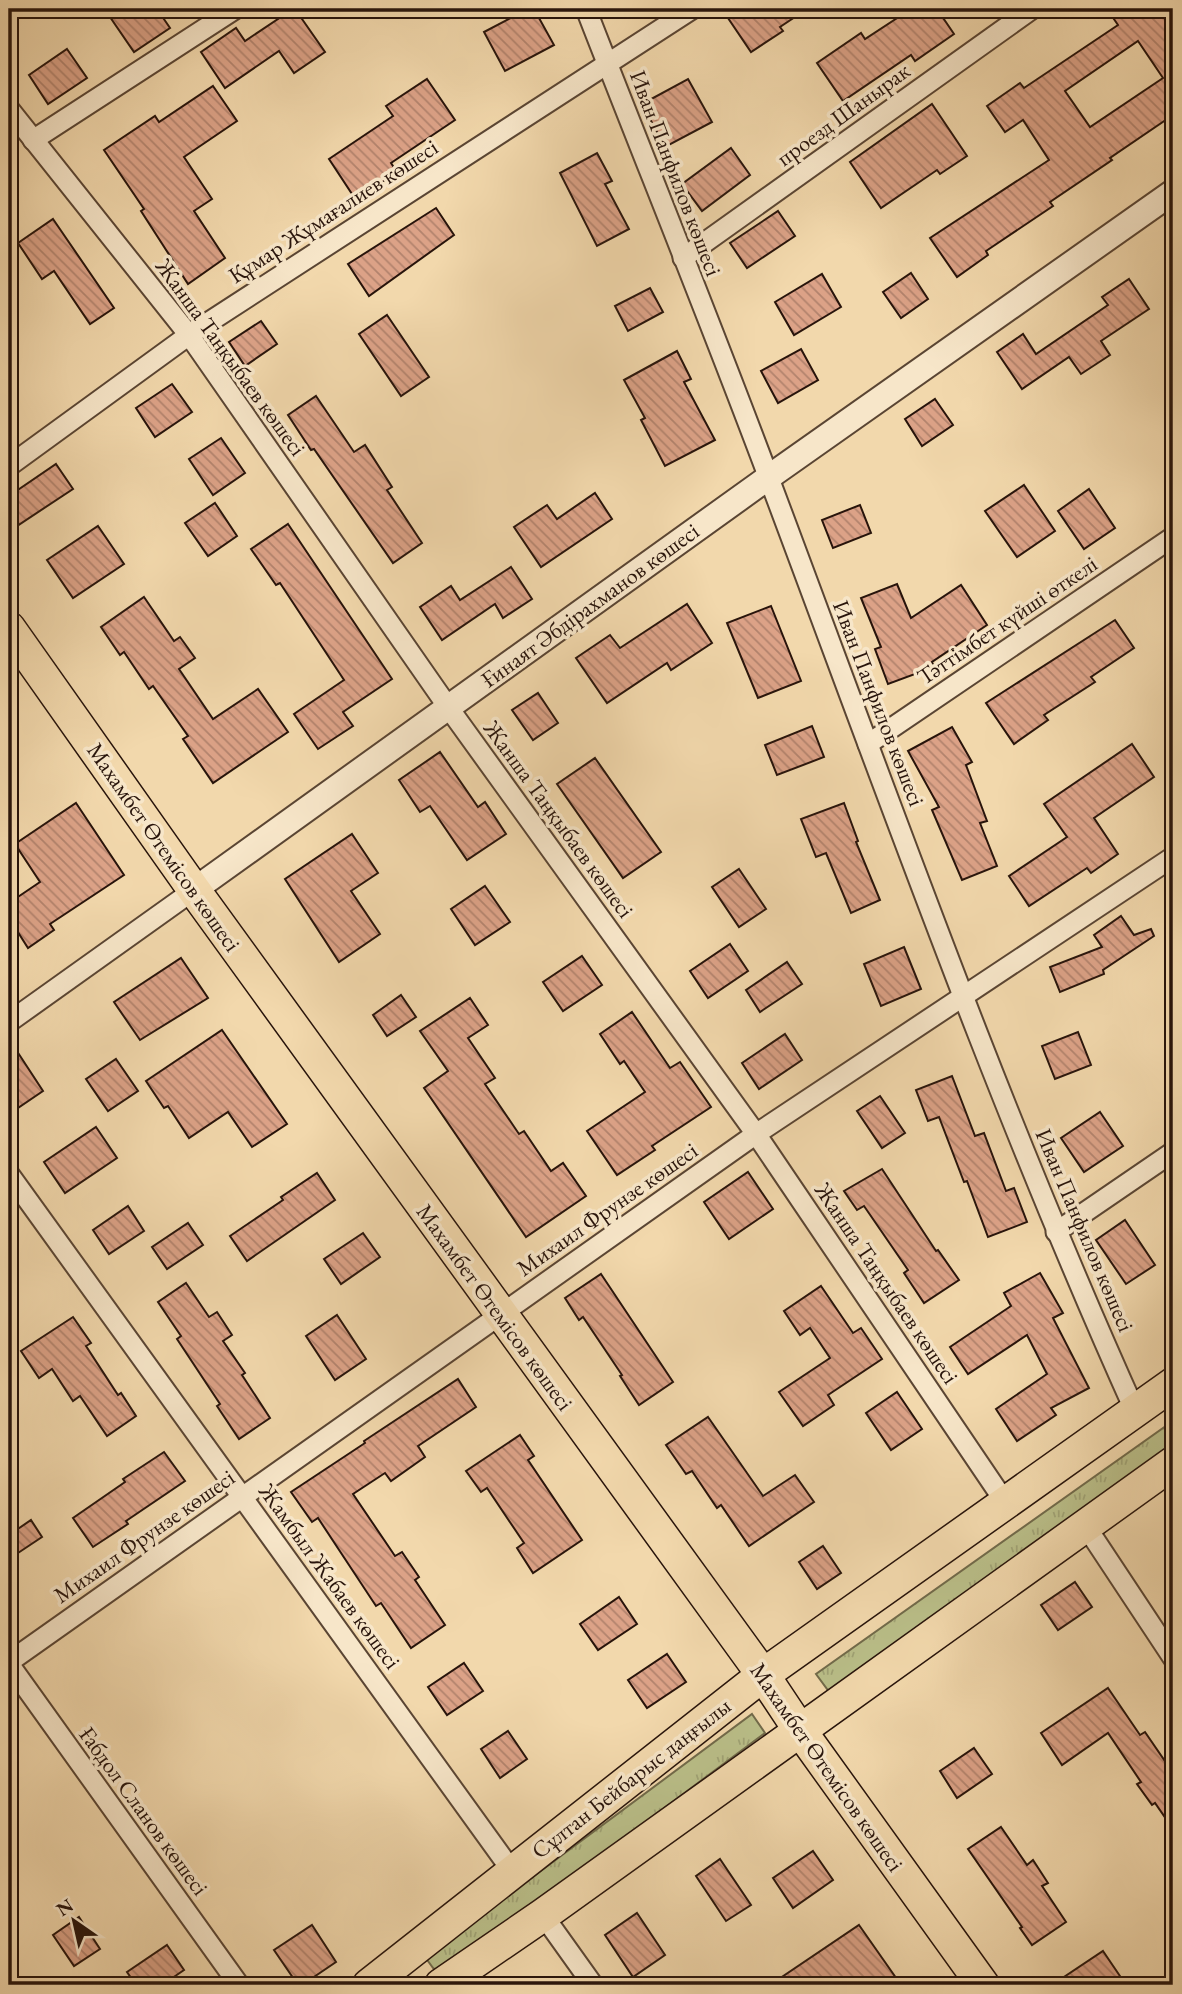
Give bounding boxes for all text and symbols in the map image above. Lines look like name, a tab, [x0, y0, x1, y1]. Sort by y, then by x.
street label: проезд Шанырак	[770, 55, 916, 173]
street label: Иван Панфилов көшесі	[623, 66, 729, 281]
street label: Құмар Жұмағалиев көшесі	[222, 132, 444, 290]
street label: Жанша Таңқыбаев көшесі	[149, 251, 313, 462]
street label: Ғинаят Әбдірахманов көшесі	[475, 516, 705, 694]
street label: Тәттімбет күйші өткелі	[911, 548, 1103, 692]
street label: Иван Панфилов көшесі	[826, 596, 932, 811]
street label: Жанша Таңқыбаев көшесі	[477, 713, 641, 924]
street label: Махамбет Өтемісов көшесі	[80, 737, 248, 958]
street label: Иван Панфилов көшесі	[1029, 1124, 1142, 1337]
street label: Михаил Фрунзе көшесі	[511, 1135, 704, 1283]
street label: Жанша Таңқыбаев көшесі	[808, 1175, 966, 1390]
street label: Махамбет Өтемісов көшесі	[410, 1198, 580, 1417]
street label: Михаил Фрунзе көшесі	[48, 1462, 241, 1610]
street label: Жамбыл Жабаев көшесі	[252, 1476, 408, 1675]
street label: Махамбет Өтемісов көшесі	[743, 1657, 911, 1878]
street label: Сұлтан Бейбарыс даңғылы	[525, 1691, 737, 1865]
street label: Ғабдол Сланов көшесі	[73, 1721, 216, 1902]
north arrow	[38, 1885, 108, 1955]
text: N	[51, 1892, 79, 1922]

